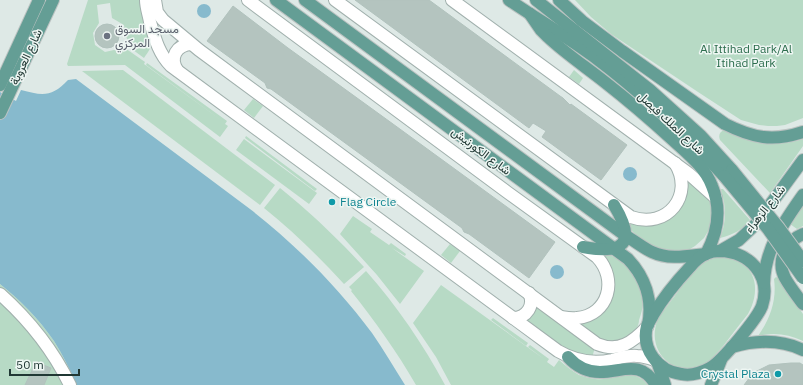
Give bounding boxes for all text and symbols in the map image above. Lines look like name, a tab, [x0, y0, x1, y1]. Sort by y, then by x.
place label: مسجد السوق المركزي	[115, 21, 179, 53]
street label: شارع العروبة	[6, 27, 47, 88]
marker: مسجد السوق المركزي	[102, 31, 112, 41]
park label: Al Ittihad Park/Al Itihad Park	[700, 41, 792, 70]
street label: شارع الملك فيصل	[633, 88, 708, 159]
street label: شارع الكورنيش	[447, 123, 514, 179]
street label: شارع الزهراء	[741, 182, 790, 237]
place label: Flag Circle	[340, 194, 397, 209]
marker: Flag Circle	[327, 197, 337, 207]
scale bar	[10, 351, 79, 377]
text: 50 m	[16, 357, 44, 372]
place label: Crystal Plaza	[701, 366, 771, 381]
marker: Crystal Plaza	[773, 369, 783, 379]

